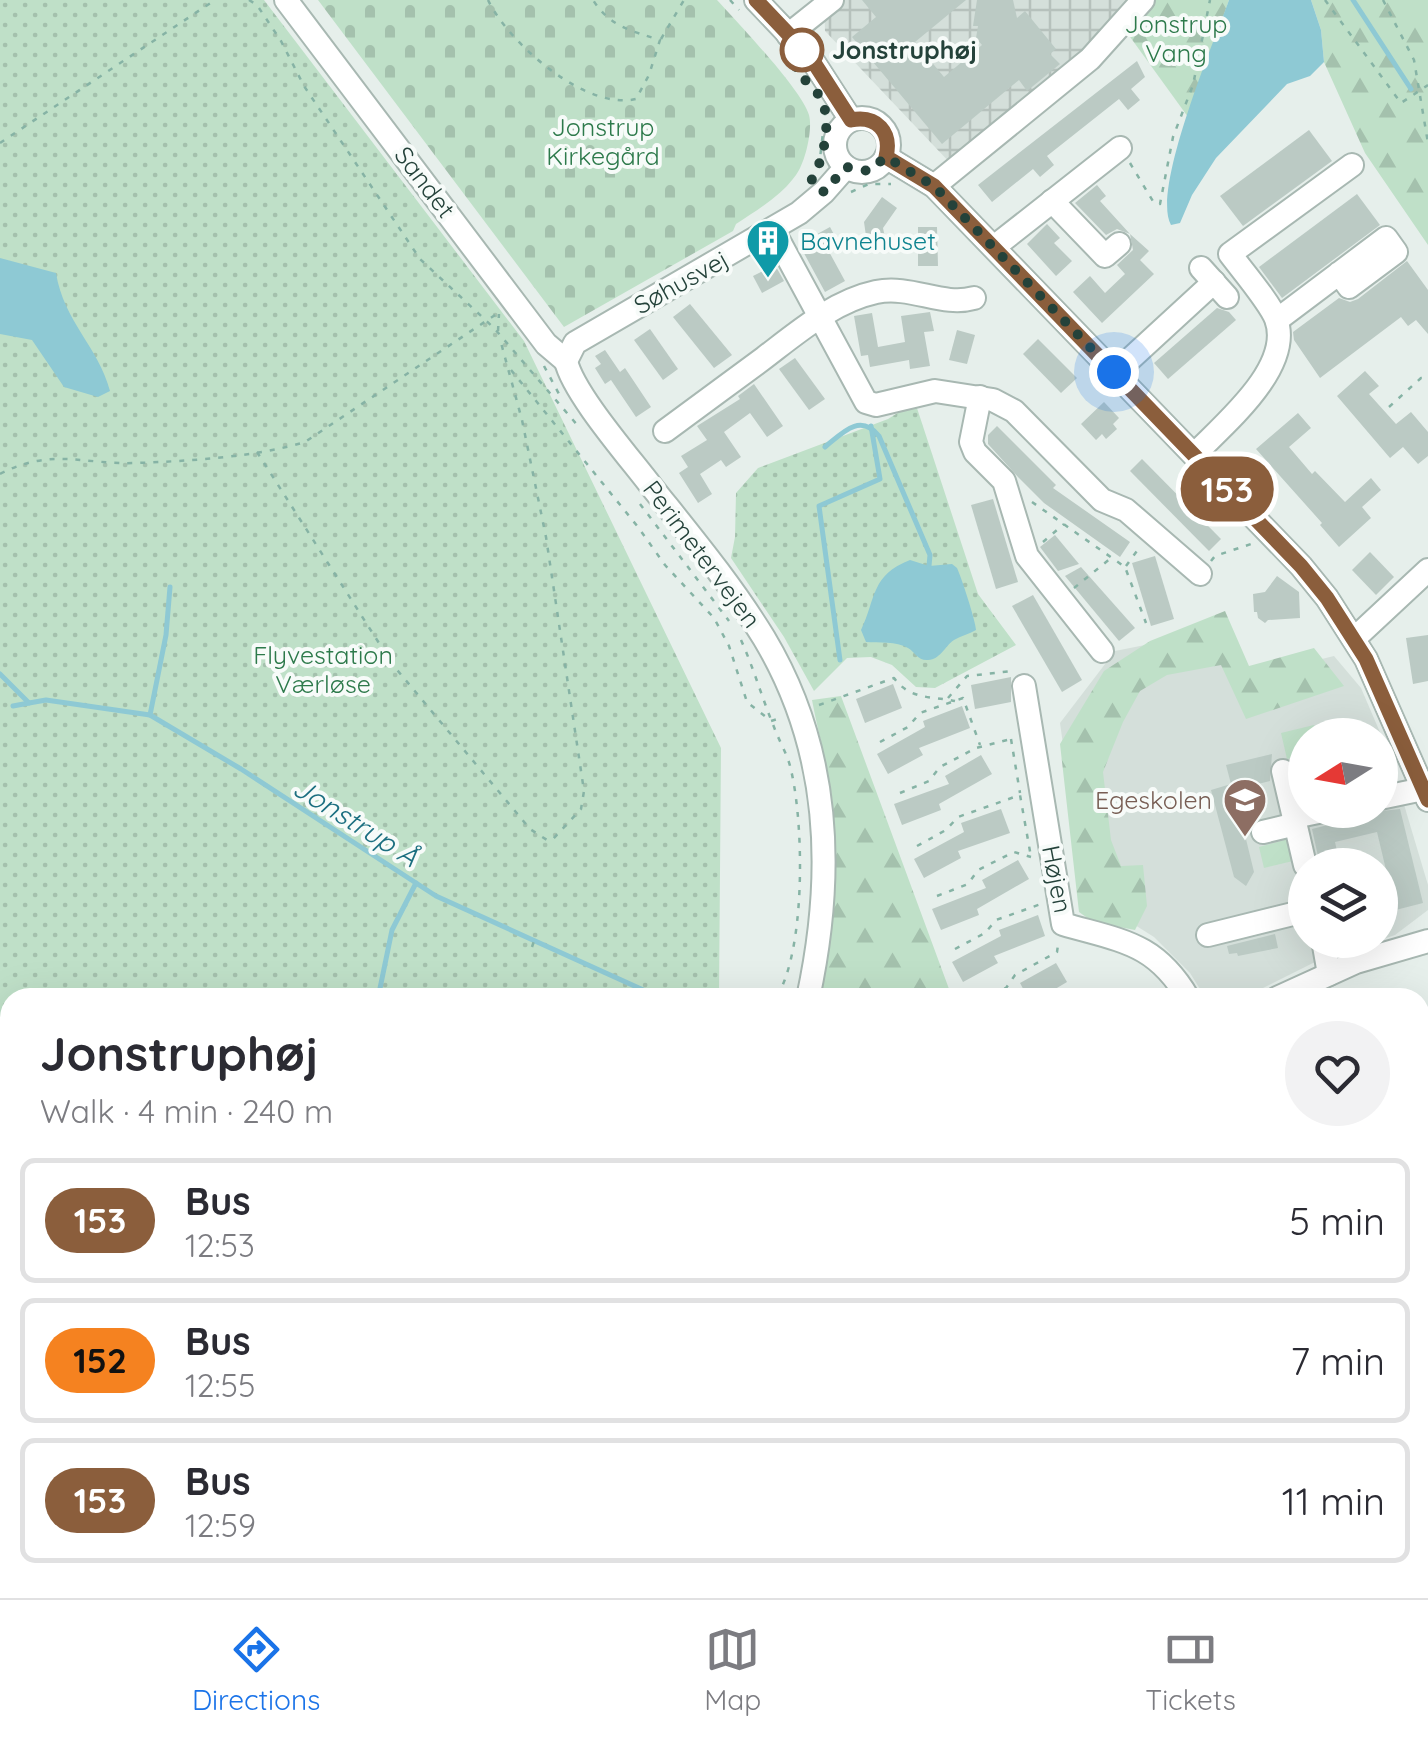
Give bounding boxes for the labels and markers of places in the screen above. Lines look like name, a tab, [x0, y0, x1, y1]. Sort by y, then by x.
marker: Jonstruphøj	[781, 29, 823, 71]
place label: Jonstruphøj	[832, 34, 977, 65]
building icon: Bavnehuset	[745, 218, 791, 279]
place label: Bavnehuset	[800, 225, 936, 256]
school or university icon: Egeskolen	[1222, 777, 1268, 838]
place label: Egeskolen	[1095, 784, 1212, 815]

